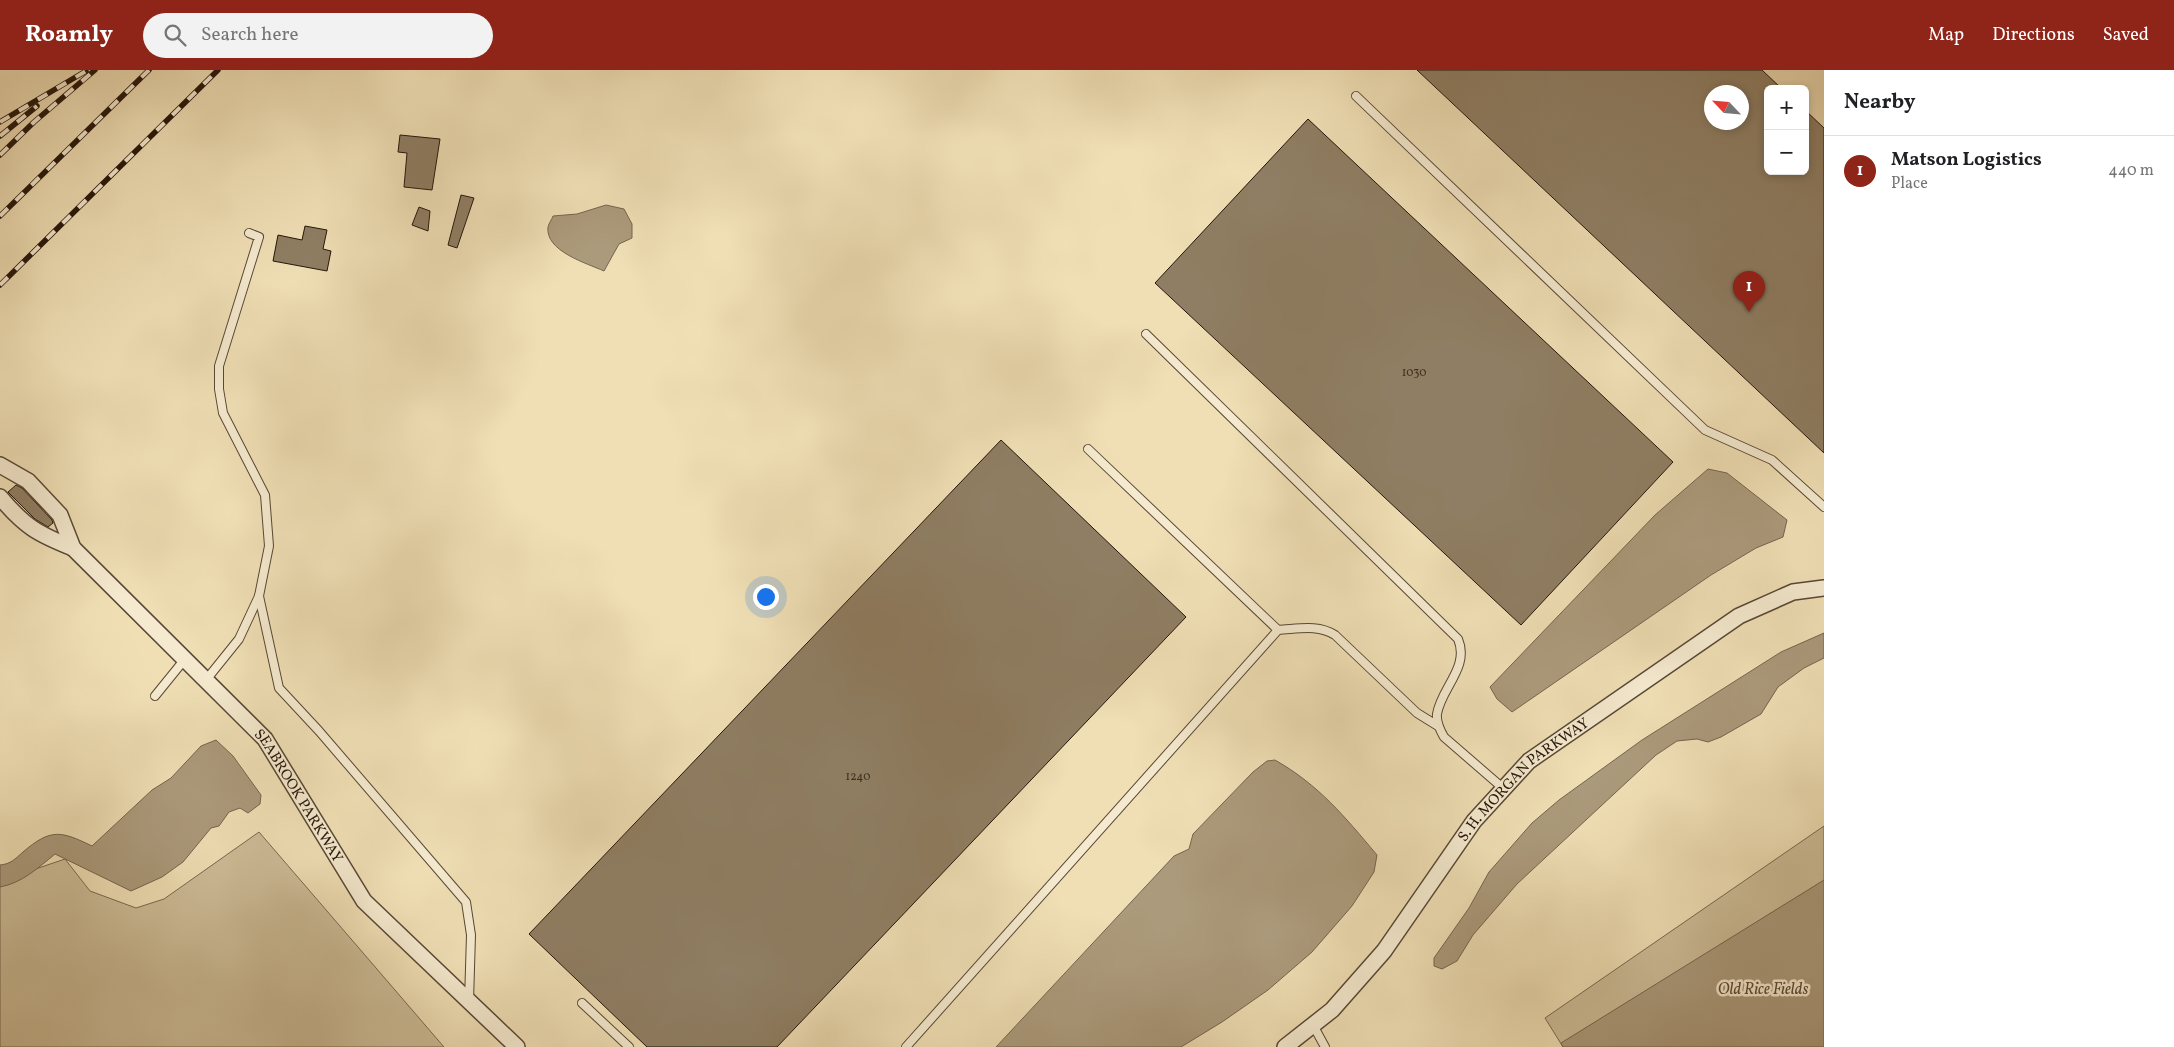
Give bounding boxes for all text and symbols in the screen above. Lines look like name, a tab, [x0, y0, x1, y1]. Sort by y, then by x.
search box	[143, 13, 493, 58]
text: Roamly	[25, 18, 113, 52]
icon: search	[161, 21, 189, 49]
text: Search here	[201, 22, 298, 48]
text: Map	[1928, 23, 1964, 48]
text: Directions	[1992, 23, 2075, 48]
text: Saved	[2103, 23, 2149, 48]
north arrow	[1704, 85, 1749, 130]
map controls	[1764, 85, 1809, 175]
button: +	[1764, 85, 1809, 130]
text: Nearby	[1844, 88, 1915, 117]
button: −	[1764, 130, 1809, 175]
text: Matson Logistics	[1891, 147, 2042, 173]
text: 1	[1857, 160, 1863, 182]
text: 440 m	[2108, 160, 2154, 182]
text: Place	[1891, 173, 1928, 195]
pin: 1	[1733, 271, 1765, 312]
house number: 1030	[1402, 365, 1426, 381]
your location	[753, 584, 779, 610]
street label: S. H. MORGAN PARKWAY	[1454, 713, 1594, 847]
street label: SEABROOK PARKWAY	[249, 725, 347, 867]
house number: 1240	[846, 769, 870, 785]
water label: Old Rice Fields	[1718, 979, 1808, 1001]

